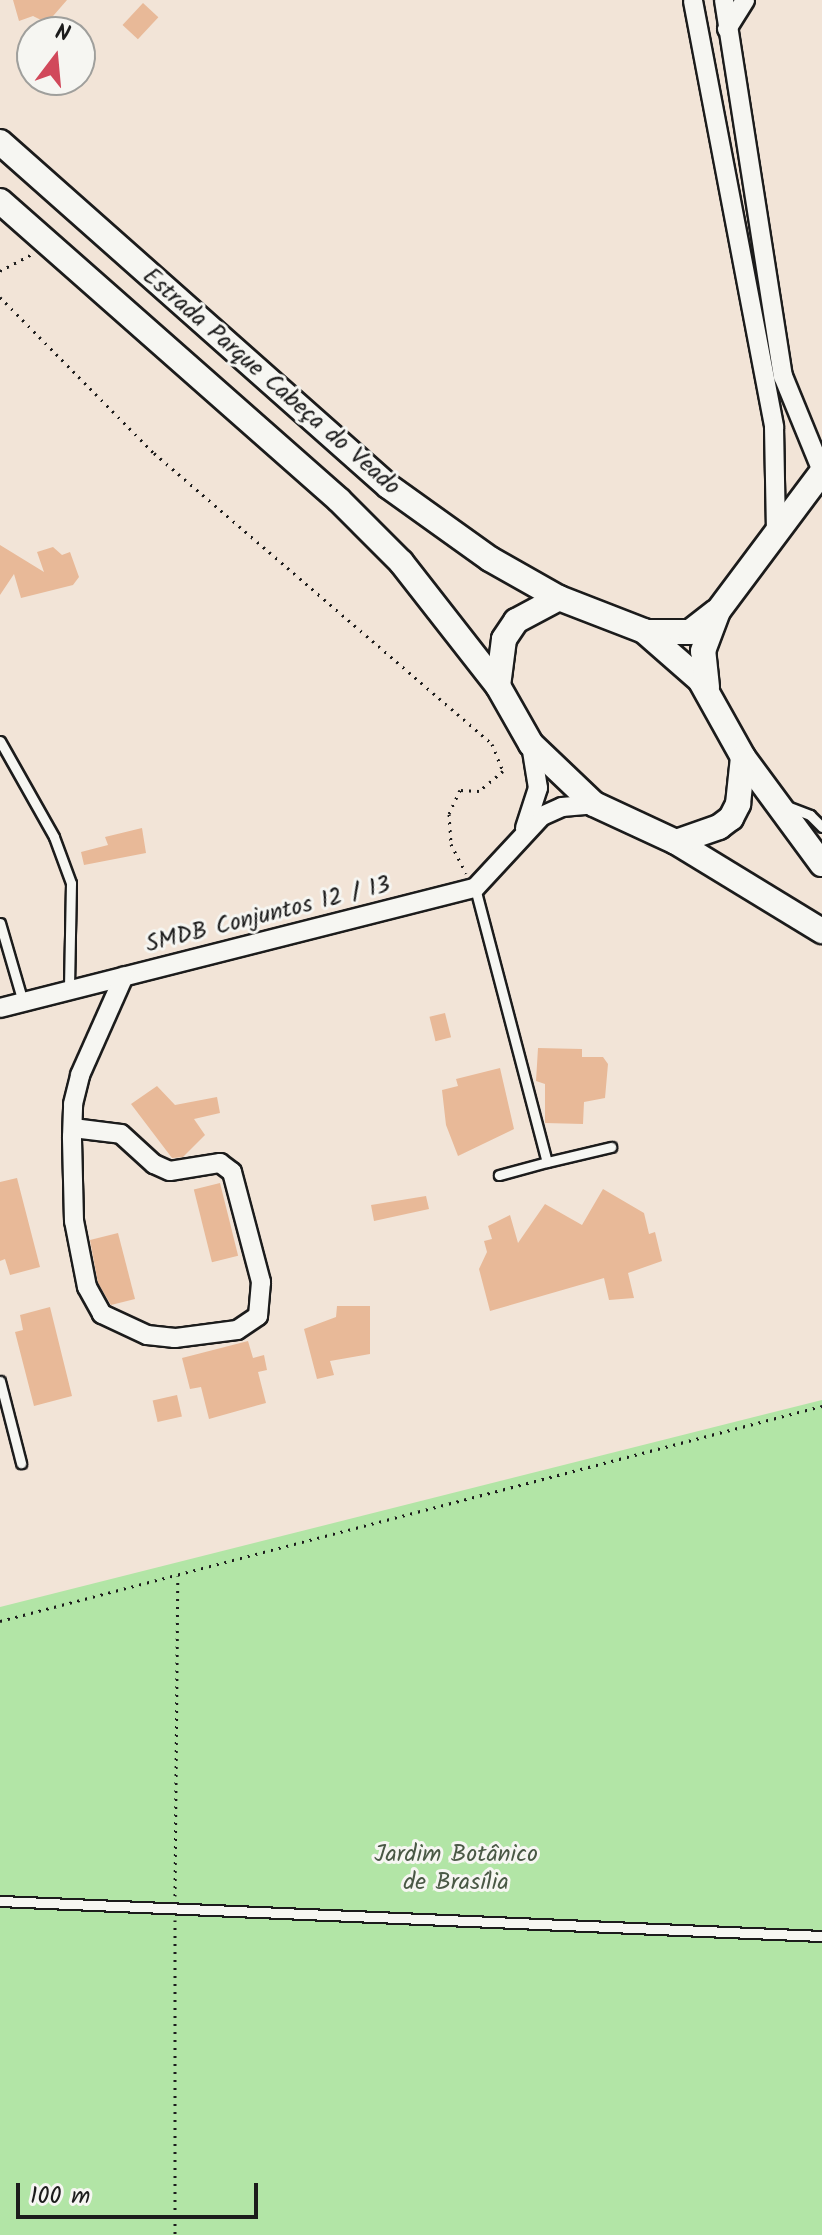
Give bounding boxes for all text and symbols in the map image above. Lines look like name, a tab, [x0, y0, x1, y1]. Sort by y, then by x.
north arrow	[16, 16, 96, 96]
text: N	[51, 16, 74, 53]
street label: Estrada Parque Cabeça do Veado	[136, 262, 406, 502]
street label: SMDB Conjuntos 12 / 13	[143, 871, 393, 959]
park label: Jardim Botânico de Brasília	[374, 1841, 538, 1897]
scale bar	[20, 2167, 262, 2217]
text: 100 m	[30, 2177, 90, 2216]

